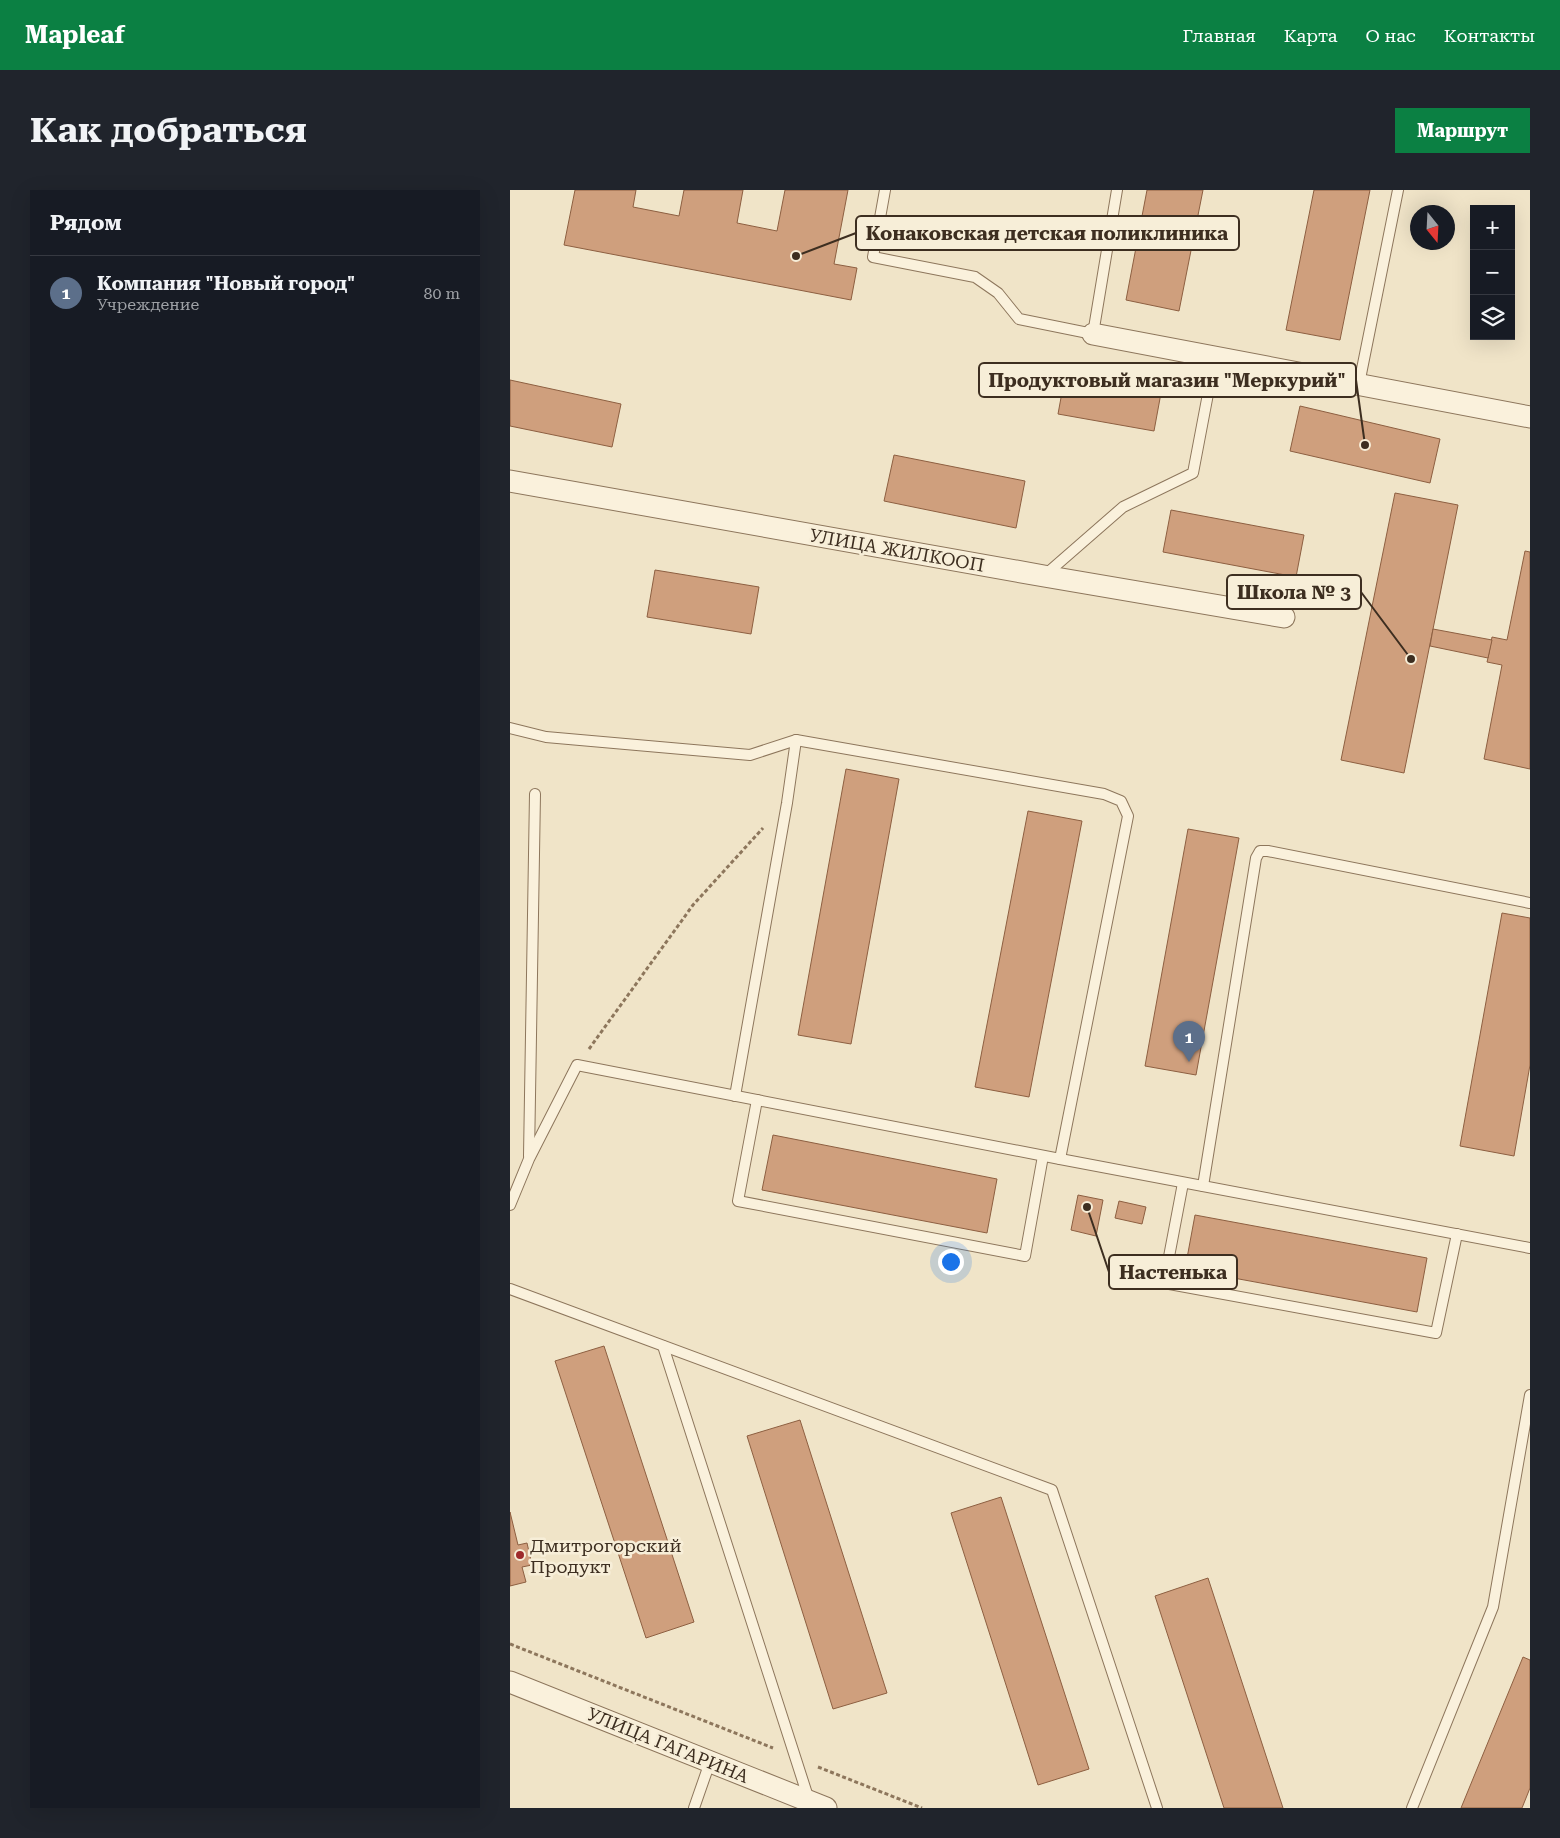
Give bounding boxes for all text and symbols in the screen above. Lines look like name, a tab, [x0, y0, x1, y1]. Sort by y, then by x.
text: Mapleaf	[25, 21, 125, 49]
text: Главная	[1183, 25, 1256, 46]
text: Карта	[1284, 25, 1338, 46]
text: О нас	[1366, 25, 1416, 46]
text: Контакты	[1444, 25, 1535, 46]
button: Маршрут	[1395, 108, 1530, 153]
text: Как добраться	[30, 110, 307, 151]
north arrow	[1410, 205, 1455, 250]
map controls	[1470, 205, 1515, 340]
button: +	[1470, 205, 1515, 250]
text: Рядом	[50, 211, 122, 235]
callout: Конаковская детская поликлиника	[856, 216, 1239, 250]
text: Конаковская детская поликлиника	[866, 222, 1228, 245]
button: −	[1470, 250, 1515, 295]
text: Компания "Новый город"	[97, 272, 355, 295]
text: 1	[62, 284, 70, 303]
text: 80 m	[423, 284, 460, 303]
text: Учреждение	[97, 295, 199, 314]
button: layers	[1470, 295, 1515, 340]
callout: Продуктовый магазин "Меркурий"	[979, 363, 1356, 397]
text: Продуктовый магазин "Меркурий"	[988, 369, 1346, 392]
street label: УЛИЦА ЖИЛКООП	[808, 524, 986, 576]
callout: Школа № 3	[1227, 575, 1361, 609]
text: Школа № 3	[1237, 581, 1351, 604]
pin: 1	[1173, 1021, 1205, 1062]
your location	[938, 1249, 964, 1275]
callout: Настенька	[1109, 1255, 1237, 1289]
text: Настенька	[1119, 1261, 1227, 1284]
place label: Дмитрогорский Продукт	[530, 1535, 682, 1577]
marker: Дмитрогорский Продукт	[514, 1549, 526, 1561]
street label: УЛИЦА ГАГАРИНА	[584, 1703, 752, 1787]

